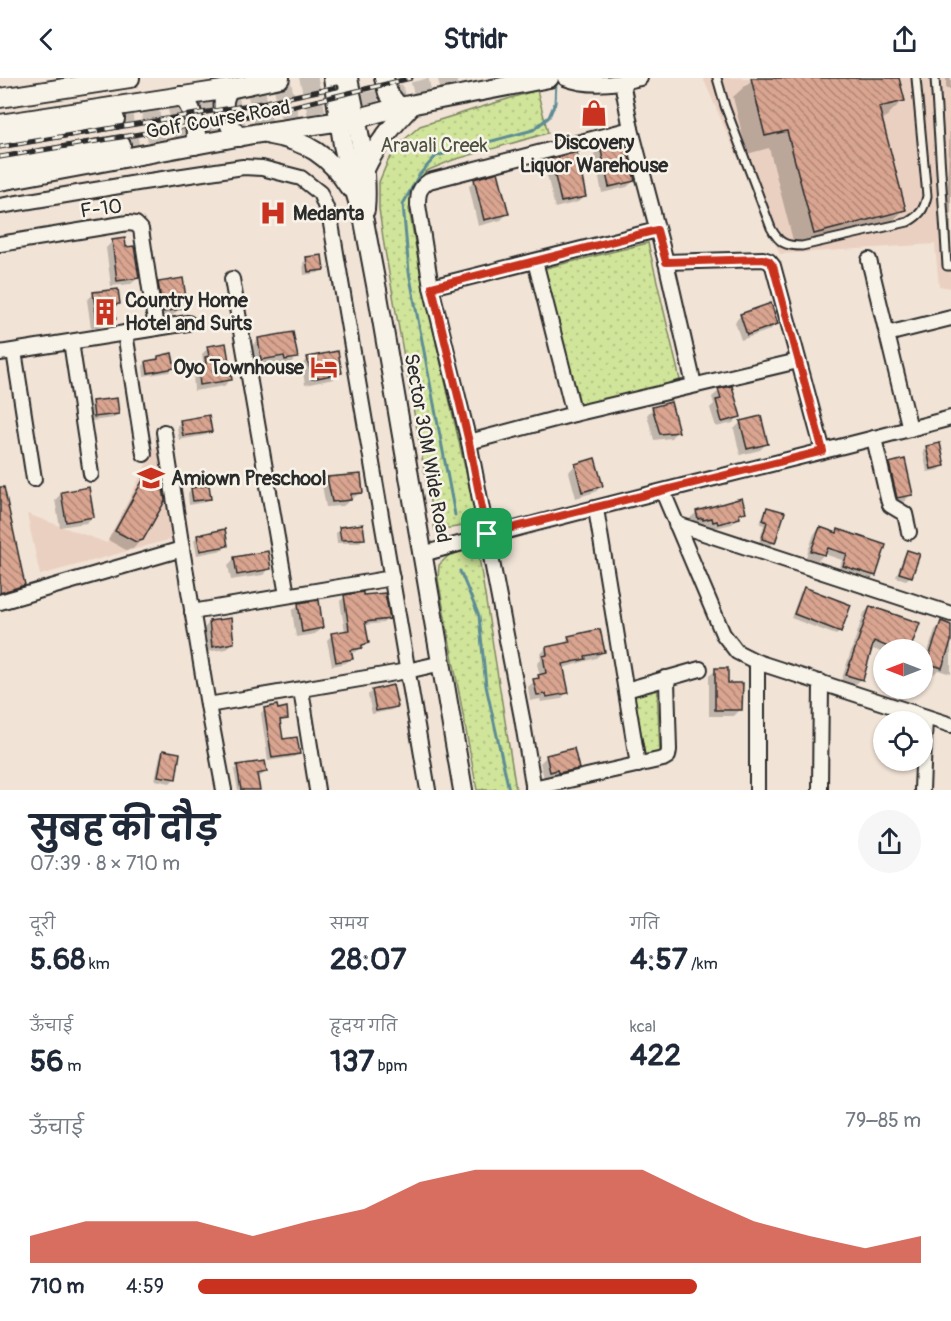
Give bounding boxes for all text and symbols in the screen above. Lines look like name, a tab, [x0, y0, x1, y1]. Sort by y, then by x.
icon: back	[30, 23, 63, 56]
text: Stridr	[444, 23, 507, 56]
icon: share	[888, 23, 921, 56]
street label: Golf Course Road	[144, 95, 292, 144]
shop icon: Discovery Liquor Warehouse	[579, 98, 609, 128]
place label: Discovery Liquor Warehouse	[520, 130, 669, 178]
park label: Aravali Creek	[380, 133, 488, 158]
street label: F-10	[79, 193, 124, 224]
hospital icon: Medanta	[258, 198, 288, 228]
place label: Medanta	[293, 201, 364, 226]
place label: Country Home Hotel and Suits	[125, 288, 252, 336]
building icon: Country Home Hotel and Suits	[90, 297, 120, 327]
street label: Sector 30M Wide Road	[399, 351, 456, 545]
hotel icon: Oyo Townhouse	[309, 352, 339, 382]
place label: Oyo Townhouse	[173, 355, 305, 380]
school or university icon: Amiown Preschool	[136, 463, 166, 493]
place label: Amiown Preschool	[171, 466, 327, 491]
pin	[461, 508, 512, 559]
icon: arrive	[470, 517, 503, 550]
north arrow	[873, 639, 933, 699]
map controls	[873, 639, 933, 771]
button: locate	[873, 711, 933, 771]
text: सुबह की दौड़	[30, 808, 219, 849]
button: share	[858, 810, 921, 873]
text: 07:39 · 8 × 710 m	[30, 851, 180, 876]
text: दूरी	[30, 914, 55, 934]
text: समय	[330, 914, 368, 934]
text: गति	[630, 914, 659, 934]
text: 5.68	[30, 941, 85, 978]
text: 28:07	[330, 941, 406, 978]
text: 4:57	[630, 941, 688, 978]
text: km	[85, 954, 110, 974]
text: /km	[688, 954, 718, 974]
text: ऊँचाई	[30, 1016, 73, 1036]
text: हृदय गति	[330, 1016, 397, 1036]
text: kcal	[630, 1017, 656, 1037]
text: 422	[630, 1037, 681, 1074]
text: 56	[30, 1043, 64, 1080]
text: 137	[330, 1043, 374, 1080]
text: m	[64, 1056, 81, 1076]
text: bpm	[374, 1056, 407, 1076]
text: 79–85 m	[845, 1108, 921, 1133]
text: ऊँचाई	[30, 1115, 84, 1140]
text: 710 m	[30, 1274, 84, 1299]
text: 4:59	[126, 1274, 164, 1299]

